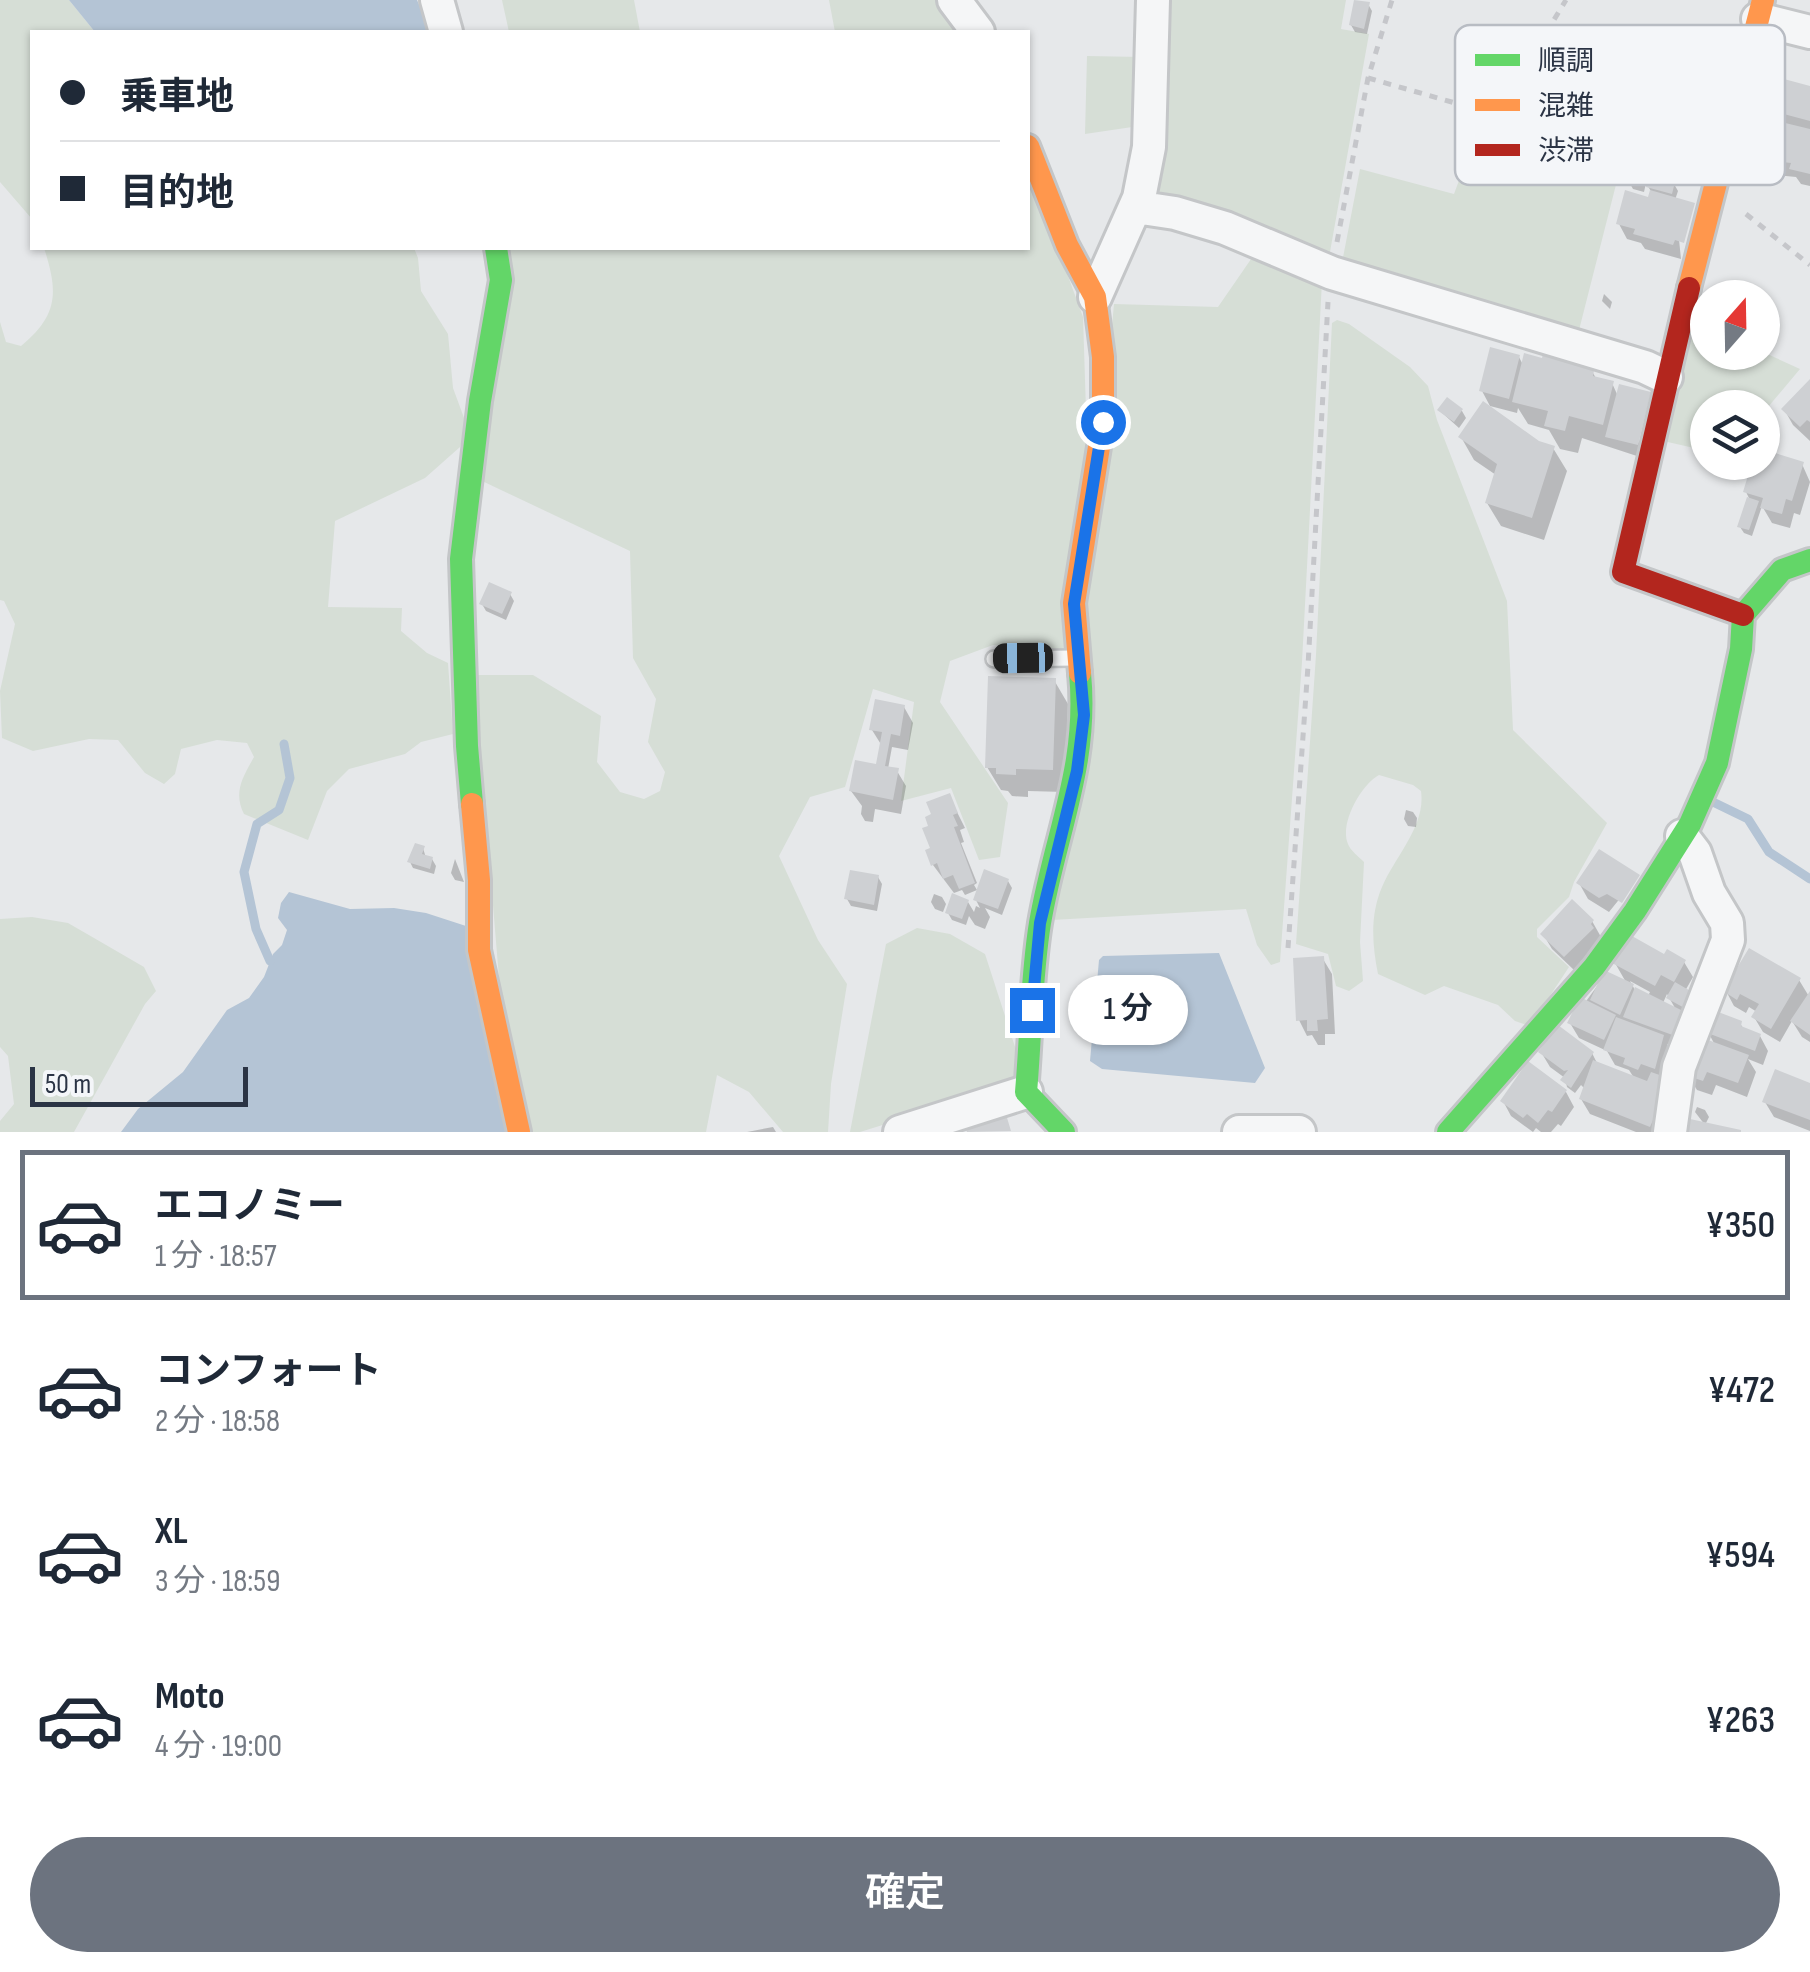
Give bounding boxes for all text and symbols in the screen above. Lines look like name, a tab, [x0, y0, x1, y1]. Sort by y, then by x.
legend	[1455, 25, 1785, 185]
text: 順調	[1538, 45, 1594, 78]
text: 乗車地	[120, 75, 234, 120]
text: 混雑	[1538, 90, 1594, 123]
text: 渋滞	[1538, 135, 1594, 168]
text: 目的地	[120, 171, 234, 216]
north arrow	[1690, 280, 1780, 370]
map controls	[1690, 280, 1780, 480]
button: layers	[1690, 390, 1780, 480]
route start	[1081, 400, 1126, 445]
car	[993, 642, 1053, 674]
callout: 1 分	[1067, 975, 1187, 1045]
route end	[1010, 988, 1055, 1033]
text: 1 分	[1104, 990, 1153, 1029]
scale bar	[30, 1062, 248, 1106]
text: 50 m	[45, 1068, 91, 1101]
icon: car	[35, 1180, 125, 1270]
text: エコノミー	[155, 1184, 345, 1229]
text: ¥350	[1705, 1203, 1775, 1248]
text: 1 分 · 18:57	[155, 1237, 277, 1276]
icon: car	[35, 1345, 125, 1435]
text: コンフォート	[155, 1349, 382, 1394]
text: ¥472	[1708, 1368, 1775, 1413]
text: 2 分 · 18:58	[155, 1402, 280, 1441]
text: XL	[155, 1509, 188, 1554]
icon: car	[35, 1510, 125, 1600]
text: ¥594	[1705, 1533, 1775, 1578]
text: 3 分 · 18:59	[155, 1562, 280, 1601]
text: Moto	[155, 1674, 225, 1719]
icon: car	[35, 1675, 125, 1765]
text: ¥263	[1706, 1698, 1775, 1743]
text: 4 分 · 19:00	[155, 1727, 282, 1766]
button: 確定	[30, 1837, 1780, 1952]

